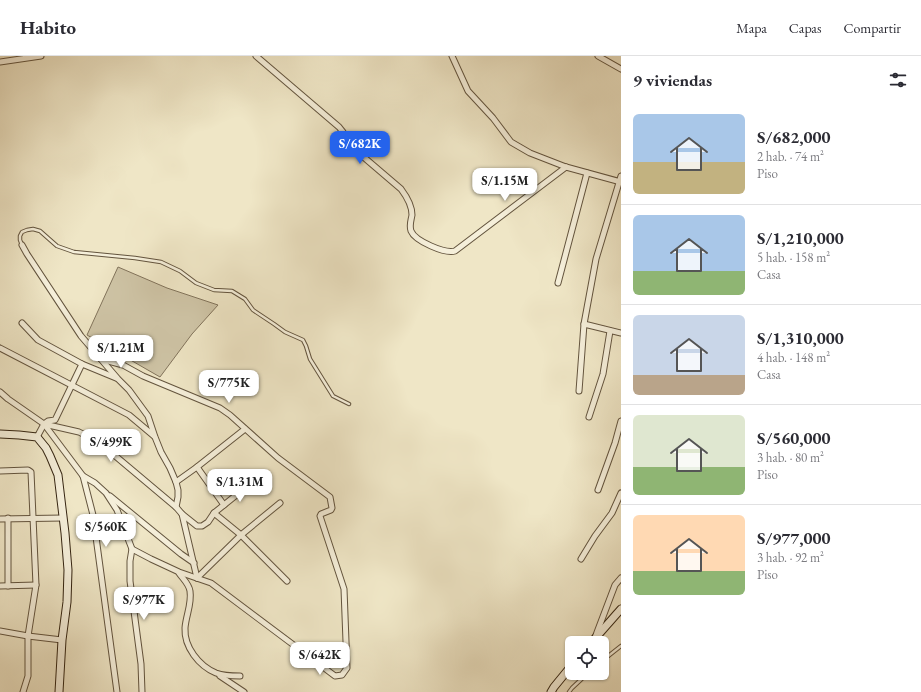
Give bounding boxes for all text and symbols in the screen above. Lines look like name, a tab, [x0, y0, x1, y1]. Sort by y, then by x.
text: Habito	[20, 15, 76, 40]
text: Mapa	[736, 19, 767, 37]
text: Capas	[789, 19, 821, 37]
text: Compartir	[843, 19, 901, 37]
text: 9 viviendas	[633, 69, 712, 91]
icon: filters	[887, 69, 909, 91]
text: S/682,000	[757, 126, 830, 148]
icon: home	[665, 130, 713, 178]
pin: S/682K	[327, 131, 393, 165]
text: S/682K	[339, 135, 381, 152]
text: 2 hab. · 74 m²	[757, 148, 824, 165]
text: Piso	[757, 165, 778, 182]
pin: S/1.15M	[468, 168, 542, 202]
text: S/1.15M	[481, 172, 529, 189]
text: S/1,210,000	[757, 227, 844, 249]
icon: home	[665, 231, 713, 279]
text: 5 hab. · 158 m²	[757, 249, 830, 266]
text: Casa	[757, 266, 781, 283]
text: S/1,310,000	[757, 327, 844, 349]
icon: home	[665, 331, 713, 379]
pin: S/1.21M	[84, 335, 158, 369]
text: S/1.21M	[97, 339, 145, 356]
text: 4 hab. · 148 m²	[757, 349, 830, 366]
text: Casa	[757, 366, 781, 383]
pin: S/775K	[196, 370, 262, 404]
text: S/775K	[208, 374, 250, 391]
text: S/560,000	[757, 427, 830, 449]
pin: S/499K	[78, 429, 144, 463]
icon: home	[665, 431, 713, 479]
text: S/499K	[90, 433, 132, 450]
text: 3 hab. · 80 m²	[757, 449, 824, 466]
text: Piso	[757, 466, 778, 483]
pin: S/1.31M	[203, 469, 277, 503]
text: S/1.31M	[216, 473, 264, 490]
pin: S/560K	[73, 514, 139, 548]
text: S/560K	[85, 518, 127, 535]
text: S/977,000	[757, 527, 830, 549]
icon: home	[665, 531, 713, 579]
text: 3 hab. · 92 m²	[757, 549, 824, 566]
text: Piso	[757, 566, 778, 583]
pin: S/977K	[111, 587, 177, 621]
text: S/977K	[123, 591, 165, 608]
map controls	[565, 636, 609, 680]
button: locate	[565, 636, 609, 680]
pin: S/642K	[287, 642, 353, 676]
text: S/642K	[299, 646, 341, 663]

